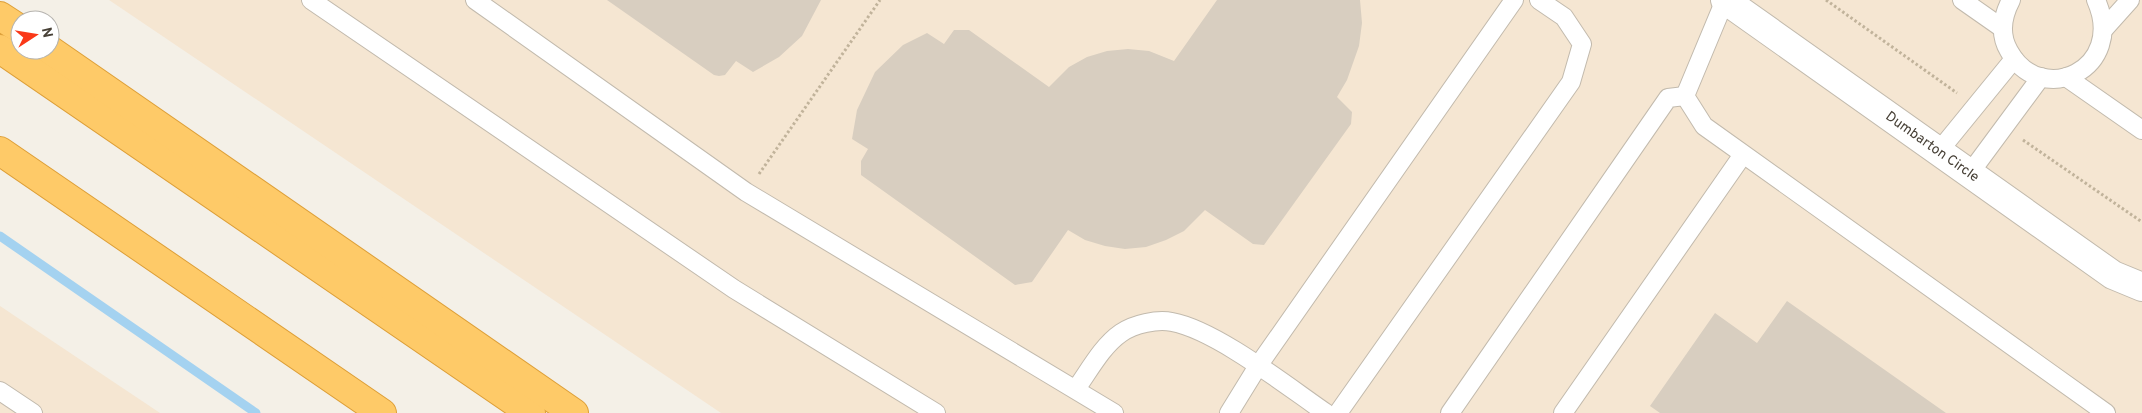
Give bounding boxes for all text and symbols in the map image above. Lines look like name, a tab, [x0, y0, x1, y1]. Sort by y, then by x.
north arrow	[10, 10, 60, 60]
text: N	[37, 26, 56, 39]
street label: Dumbarton Circle	[1882, 108, 1982, 186]

